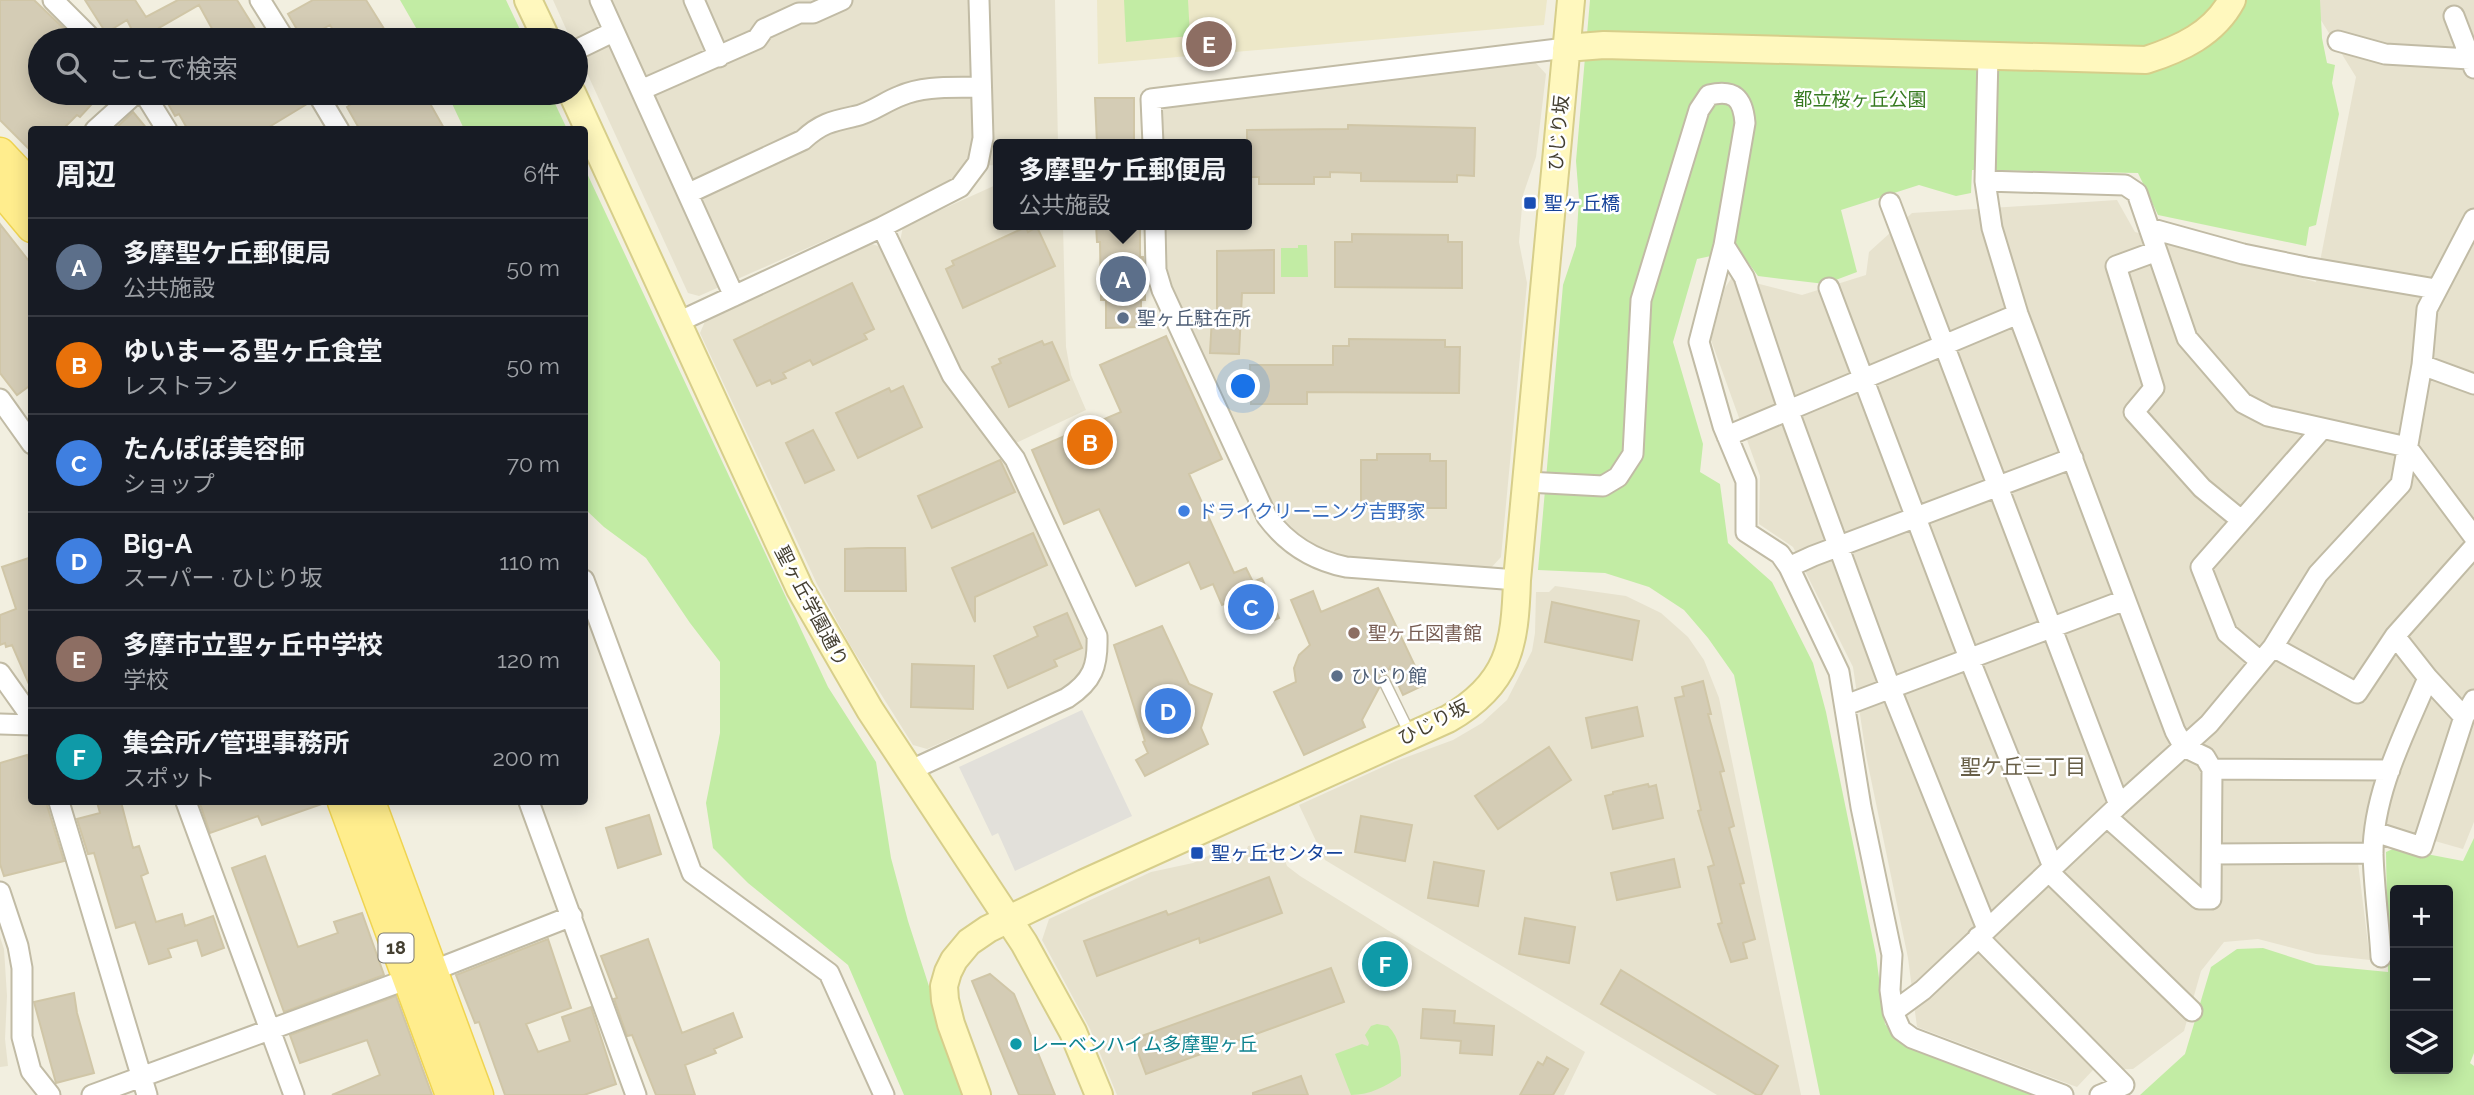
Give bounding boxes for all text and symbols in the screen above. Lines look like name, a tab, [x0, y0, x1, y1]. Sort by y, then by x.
pin: E	[1186, 18, 1232, 70]
search box	[28, 28, 588, 105]
icon: search	[52, 48, 90, 86]
text: ここで検索	[108, 54, 238, 84]
park label: 都立桜ヶ丘公園	[1793, 88, 1927, 110]
street label: ひじり坂	[1544, 94, 1572, 172]
popup	[993, 139, 1252, 230]
text: 多摩聖ケ丘郵便局	[1018, 155, 1227, 185]
text: 周辺	[56, 157, 116, 192]
text: 6件	[523, 160, 560, 187]
text: 公共施設	[1018, 191, 1110, 218]
place label: 聖ヶ丘橋	[1544, 192, 1620, 214]
marker: 聖ヶ丘橋	[1522, 195, 1538, 211]
text: 多摩聖ケ丘郵便局	[123, 238, 331, 268]
pin: A	[1100, 253, 1146, 305]
text: A	[71, 254, 87, 281]
text: 50 m	[506, 254, 560, 281]
text: 公共施設	[123, 274, 215, 301]
place label: 聖ヶ丘駐在所	[1137, 307, 1251, 329]
marker: 聖ヶ丘駐在所	[1115, 310, 1131, 326]
text: ゆいまーる聖ヶ丘食堂	[123, 336, 383, 366]
text: B	[71, 352, 87, 379]
text: 50 m	[506, 352, 560, 379]
your location	[1226, 369, 1260, 403]
text: レストラン	[123, 372, 238, 399]
pin: B	[1067, 416, 1113, 468]
text: たんぽぽ美容師	[123, 434, 305, 464]
text: C	[71, 450, 87, 477]
text: 70 m	[507, 450, 560, 477]
text: ショップ	[123, 470, 215, 497]
place label: ドライクリーニング吉野家	[1198, 500, 1426, 522]
marker: ドライクリーニング吉野家	[1176, 503, 1192, 519]
text: Big-A	[123, 529, 192, 559]
street label: 聖ヶ丘学園通り	[771, 542, 853, 670]
text: D	[71, 548, 87, 575]
text: 110 m	[499, 548, 560, 575]
text: スーパー · ひじり坂	[123, 564, 323, 591]
pin: C	[1228, 581, 1274, 633]
place label: 聖ヶ丘図書館	[1368, 622, 1482, 644]
marker: 聖ヶ丘図書館	[1346, 625, 1362, 641]
text: 多摩市立聖ヶ丘中学校	[123, 630, 383, 660]
text: E	[72, 646, 86, 673]
text: 120 m	[497, 646, 560, 673]
place label: ひじり館	[1351, 665, 1427, 687]
text: 学校	[123, 666, 169, 693]
marker: ひじり館	[1329, 668, 1345, 684]
pin: D	[1145, 685, 1191, 737]
street label: ひじり坂	[1394, 695, 1472, 749]
text: 集会所/管理事務所	[123, 728, 349, 758]
text: F	[72, 744, 86, 771]
text: 200 m	[493, 744, 560, 771]
district label: 聖ケ丘三丁目	[1960, 754, 2086, 779]
text: スポット	[123, 764, 215, 791]
place label: 聖ヶ丘センター	[1211, 842, 1344, 864]
marker: 聖ヶ丘センター	[1189, 845, 1205, 861]
map controls	[2390, 885, 2453, 1074]
button: +	[2390, 885, 2453, 948]
road number: 18	[378, 933, 414, 962]
pin: F	[1362, 938, 1408, 990]
button: −	[2390, 948, 2453, 1011]
button: layers	[2390, 1011, 2453, 1074]
place label: レーベンハイム多摩聖ヶ丘	[1030, 1033, 1257, 1055]
marker: レーベンハイム多摩聖ヶ丘	[1008, 1036, 1024, 1052]

